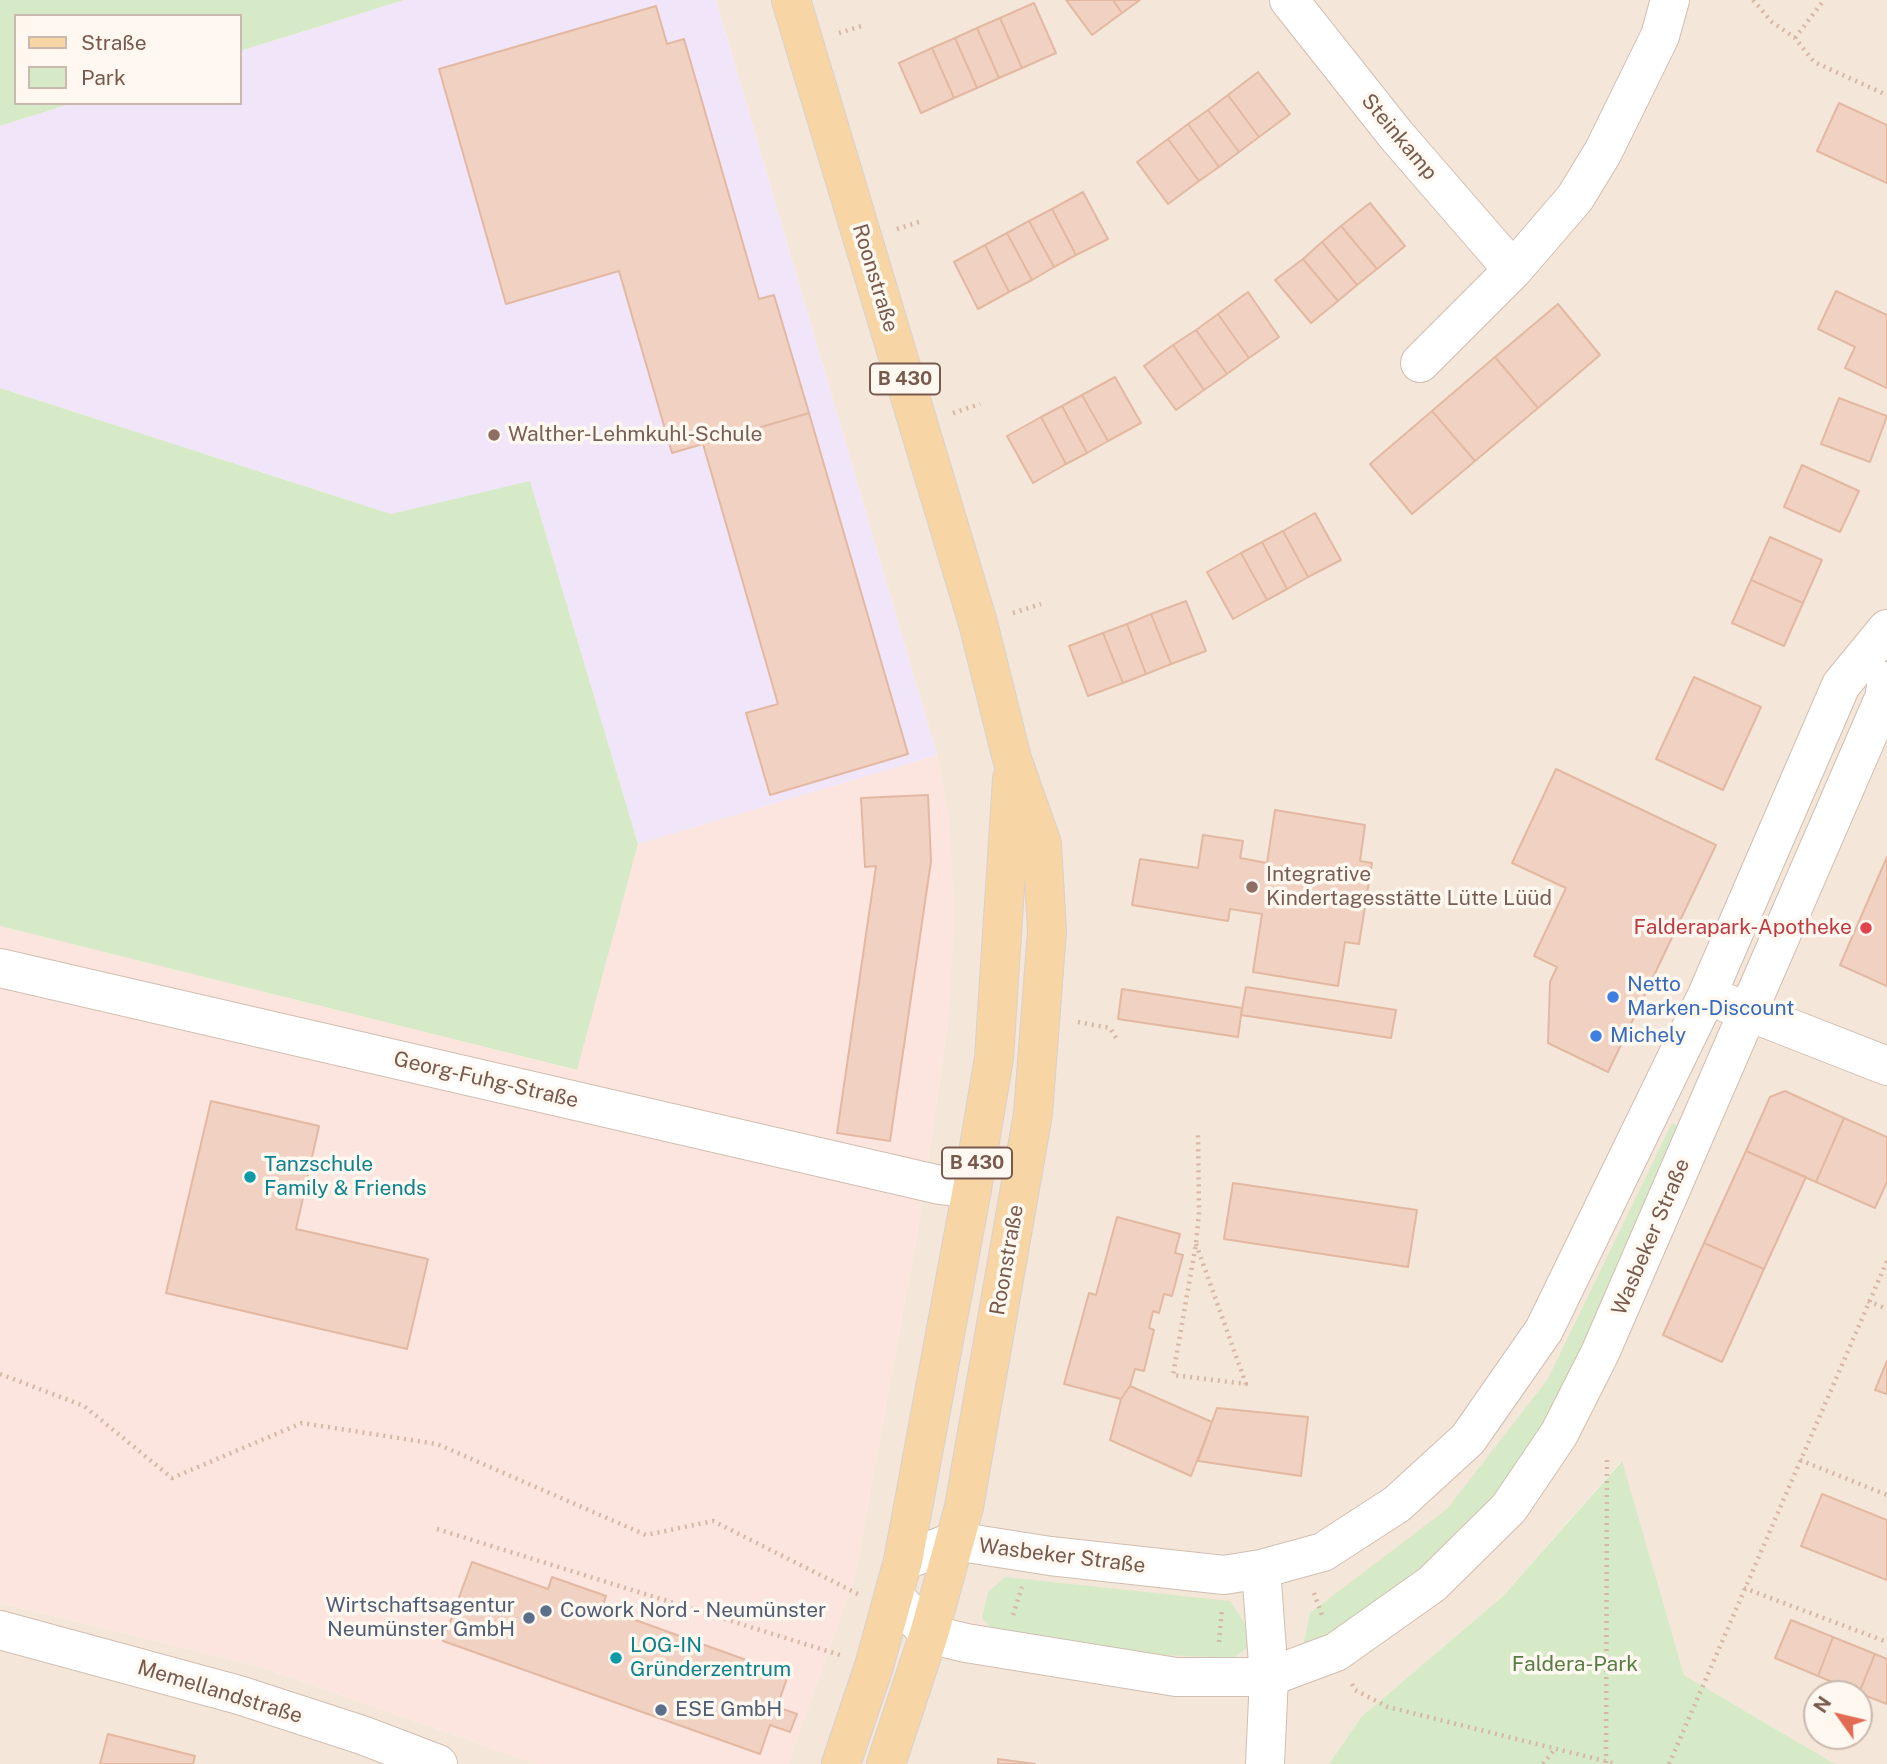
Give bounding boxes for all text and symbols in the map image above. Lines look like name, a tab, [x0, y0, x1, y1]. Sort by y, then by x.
legend	[14, 14, 242, 105]
text: Straße	[81, 30, 147, 55]
text: Park	[81, 65, 126, 90]
street label: Steinkamp	[1356, 89, 1442, 185]
street label: Roonstraße	[847, 221, 903, 335]
road number: B 430	[870, 364, 940, 394]
place label: Walther-Lehmkuhl-Schule	[508, 422, 762, 448]
marker: Walther-Lehmkuhl-Schule	[486, 427, 502, 443]
place label: Integrative Kindertagesstätte Lütte Lüüd	[1266, 862, 1552, 912]
marker: Integrative Kindertagesstätte Lütte Lüüd	[1244, 879, 1260, 895]
place label: Falderapark-Apotheke	[1633, 915, 1852, 941]
marker: Falderapark-Apotheke	[1858, 920, 1874, 936]
place label: Netto Marken-Discount	[1627, 972, 1794, 1022]
marker: Netto Marken-Discount	[1605, 989, 1621, 1005]
place label: Michely	[1610, 1023, 1686, 1049]
marker: Michely	[1588, 1028, 1604, 1044]
street label: Georg-Fuhg-Straße	[391, 1046, 581, 1114]
road number: B 430	[942, 1148, 1012, 1178]
place label: Tanzschule Family & Friends	[264, 1152, 427, 1202]
street label: Wasbeker Straße	[1607, 1155, 1695, 1319]
marker: Tanzschule Family & Friends	[242, 1169, 258, 1185]
street label: Roonstraße	[985, 1203, 1029, 1317]
street label: Wasbeker Straße	[977, 1533, 1147, 1579]
place label: Wirtschaftsagentur Neumünster GmbH	[325, 1593, 515, 1643]
place label: Cowork Nord - Neumünster	[560, 1598, 826, 1624]
marker: Cowork Nord - Neumünster	[538, 1603, 554, 1619]
marker: Wirtschaftsagentur Neumünster GmbH	[521, 1610, 537, 1626]
place label: LOG-IN Gründerzentrum	[630, 1633, 791, 1683]
marker: LOG-IN Gründerzentrum	[608, 1650, 624, 1666]
park label: Faldera-Park	[1512, 1652, 1638, 1678]
street label: Memellandstraße	[134, 1655, 306, 1729]
north arrow	[1803, 1680, 1873, 1750]
text: N	[1809, 1692, 1836, 1717]
place label: ESE GmbH	[675, 1697, 782, 1723]
marker: ESE GmbH	[653, 1702, 669, 1718]

